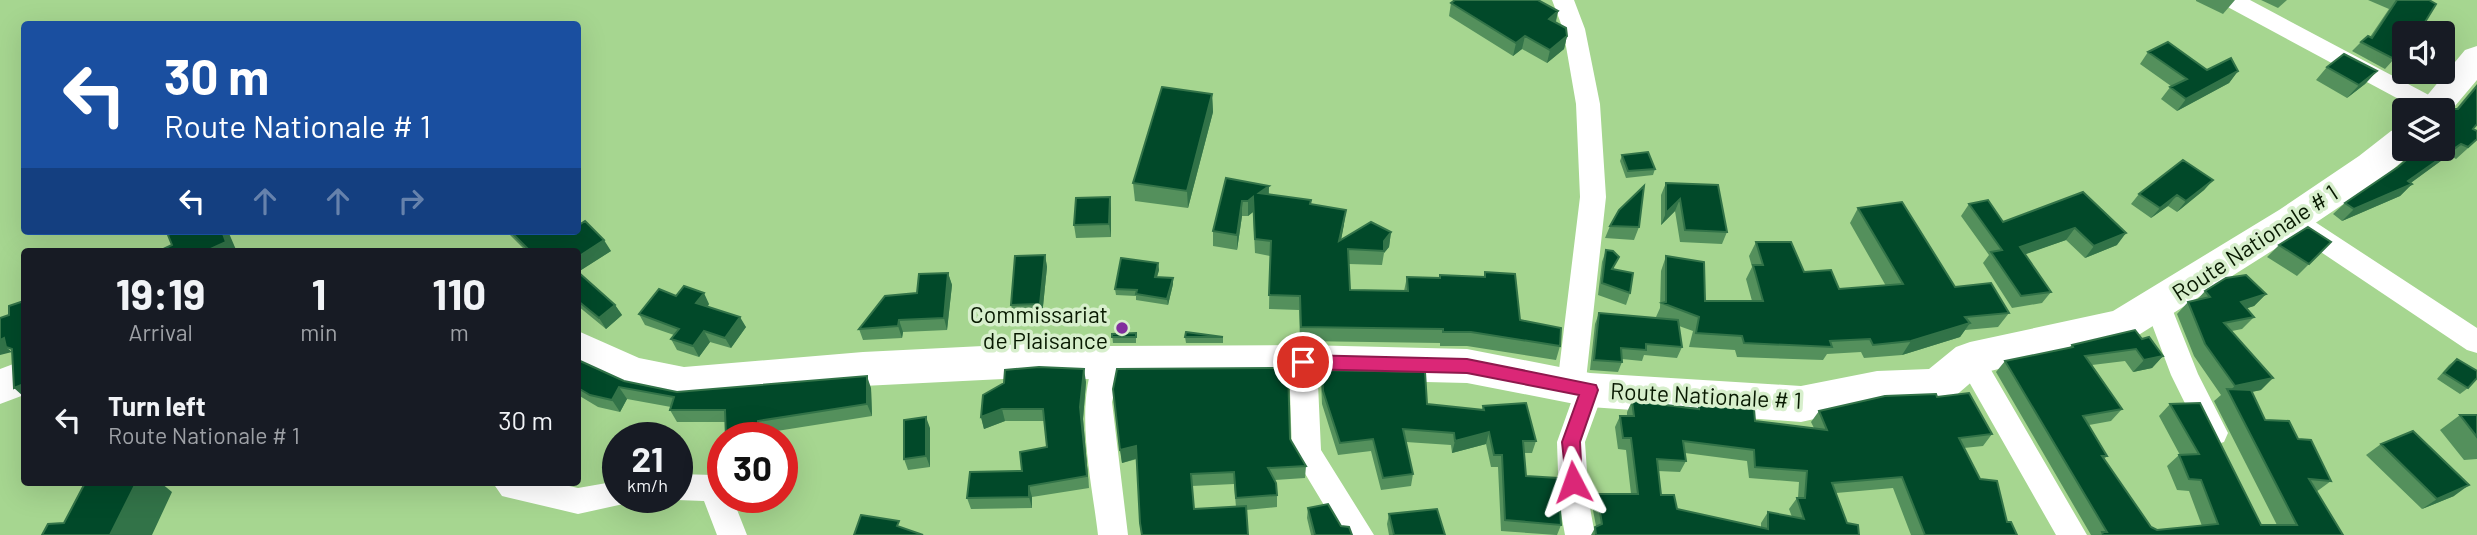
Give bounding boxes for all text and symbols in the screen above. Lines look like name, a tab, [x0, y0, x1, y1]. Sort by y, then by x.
map controls	[2392, 21, 2455, 161]
button: sound	[2392, 21, 2455, 84]
text: 30 m	[164, 46, 269, 105]
icon: left	[49, 49, 140, 140]
button: layers	[2392, 98, 2455, 161]
text: Route Nationale # 1	[164, 106, 431, 144]
street label: Route Nationale # 1	[2166, 178, 2343, 306]
icon: left	[173, 182, 211, 220]
icon: ahead	[246, 182, 284, 220]
icon: ahead	[319, 182, 357, 220]
icon: right	[392, 182, 430, 220]
text: 19:19	[116, 268, 205, 318]
text: 1	[311, 268, 326, 318]
text: 110	[432, 268, 486, 318]
place label: Commissariat de Plaisance	[970, 300, 1108, 354]
text: Arrival	[128, 318, 193, 346]
text: min	[300, 318, 337, 346]
text: m	[450, 318, 469, 346]
marker: Commissariat de Plaisance	[1114, 320, 1130, 336]
pin	[1273, 332, 1333, 392]
icon: arrive	[1284, 343, 1322, 381]
street label: Route Nationale # 1	[1610, 376, 1803, 414]
text: Turn left	[108, 390, 206, 421]
icon: left	[49, 401, 87, 439]
text: 30 m	[498, 404, 553, 435]
text: Route Nationale # 1	[108, 421, 300, 449]
speed limit sign: 30	[707, 422, 798, 513]
text: 21	[632, 437, 663, 479]
position arrow	[1536, 445, 1610, 519]
text: km/h	[627, 474, 668, 496]

